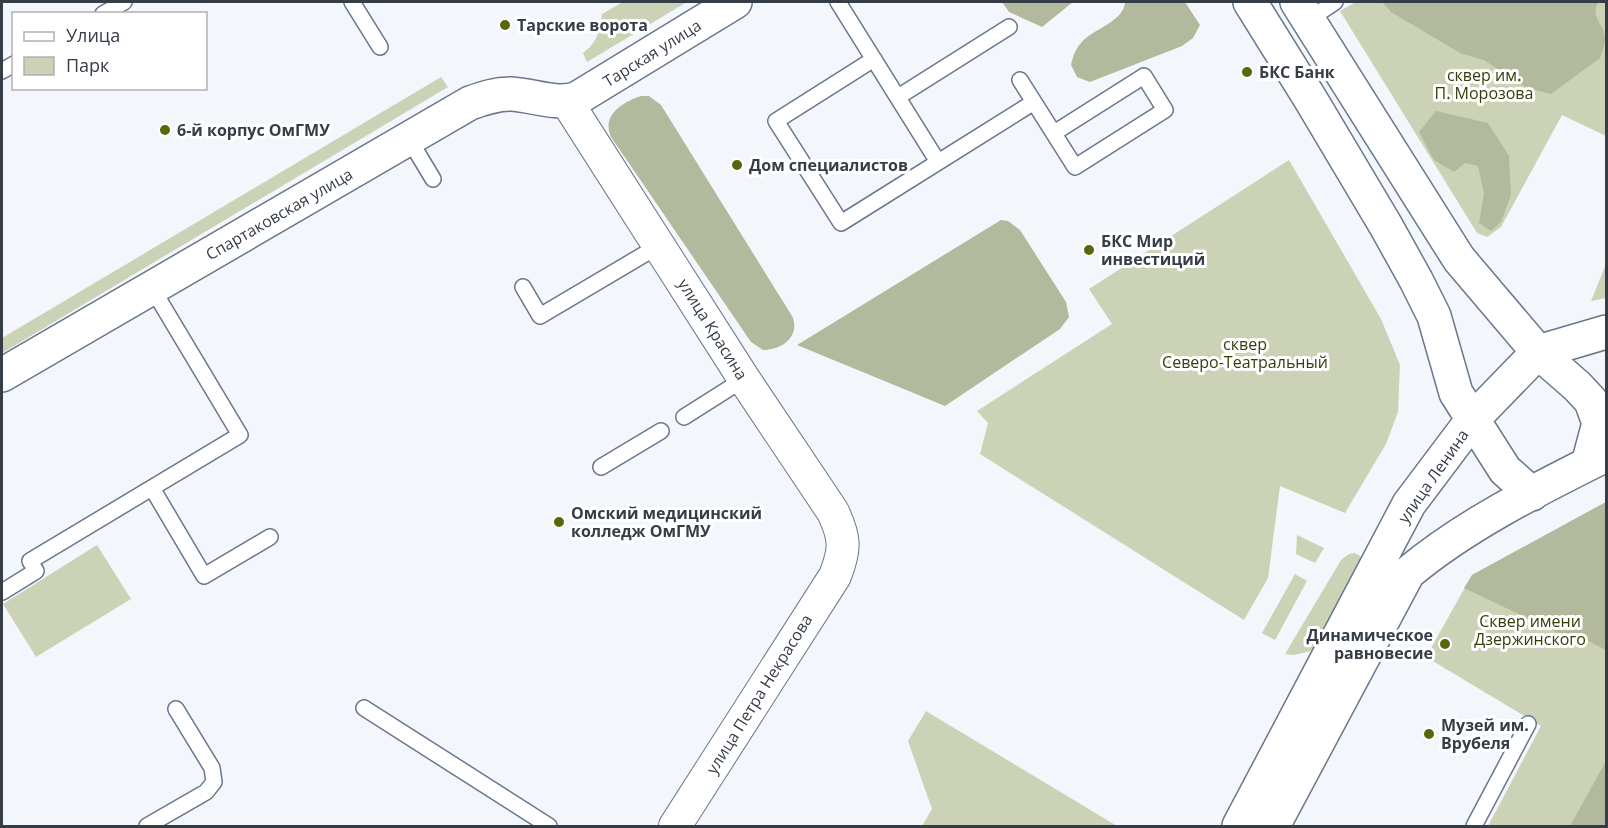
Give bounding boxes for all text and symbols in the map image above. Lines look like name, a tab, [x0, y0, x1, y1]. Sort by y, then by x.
legend	[12, 12, 207, 90]
place label: Тарские ворота	[517, 14, 648, 36]
street label: Тарская улица	[599, 14, 705, 92]
marker: Тарские ворота	[498, 18, 512, 32]
text: Улица	[66, 23, 120, 47]
text: Парк	[66, 53, 110, 77]
place label: БКС Банк	[1259, 61, 1335, 83]
park label: сквер им. П. Морозова	[1435, 64, 1533, 104]
marker: БКС Банк	[1240, 65, 1254, 79]
place label: 6-й корпус ОмГМУ	[177, 119, 330, 141]
marker: 6-й корпус ОмГМУ	[158, 123, 172, 137]
place label: Дом специалистов	[749, 154, 908, 176]
marker: Дом специалистов	[730, 158, 744, 172]
street label: Спартаковская улица	[202, 163, 356, 265]
place label: БКС Мир инвестиций	[1101, 230, 1205, 270]
marker: БКС Мир инвестиций	[1082, 243, 1096, 257]
street label: улица Красина	[673, 274, 753, 384]
park label: сквер Северо-Театральный	[1162, 333, 1328, 373]
street label: улица Ленина	[1392, 425, 1474, 527]
place label: Омский медицинский колледж ОмГМУ	[571, 502, 762, 542]
marker: Омский медицинский колледж ОмГМУ	[552, 515, 566, 529]
street label: улица Петра Некрасова	[701, 610, 817, 778]
park label: Сквер имени Дзержинского	[1474, 610, 1586, 650]
place label: Динамическое равновесие	[1307, 624, 1433, 664]
marker: Динамическое равновесие	[1438, 637, 1452, 651]
place label: Музей им. Врубеля	[1441, 714, 1529, 754]
marker: Музей им. Врубеля	[1422, 727, 1436, 741]

